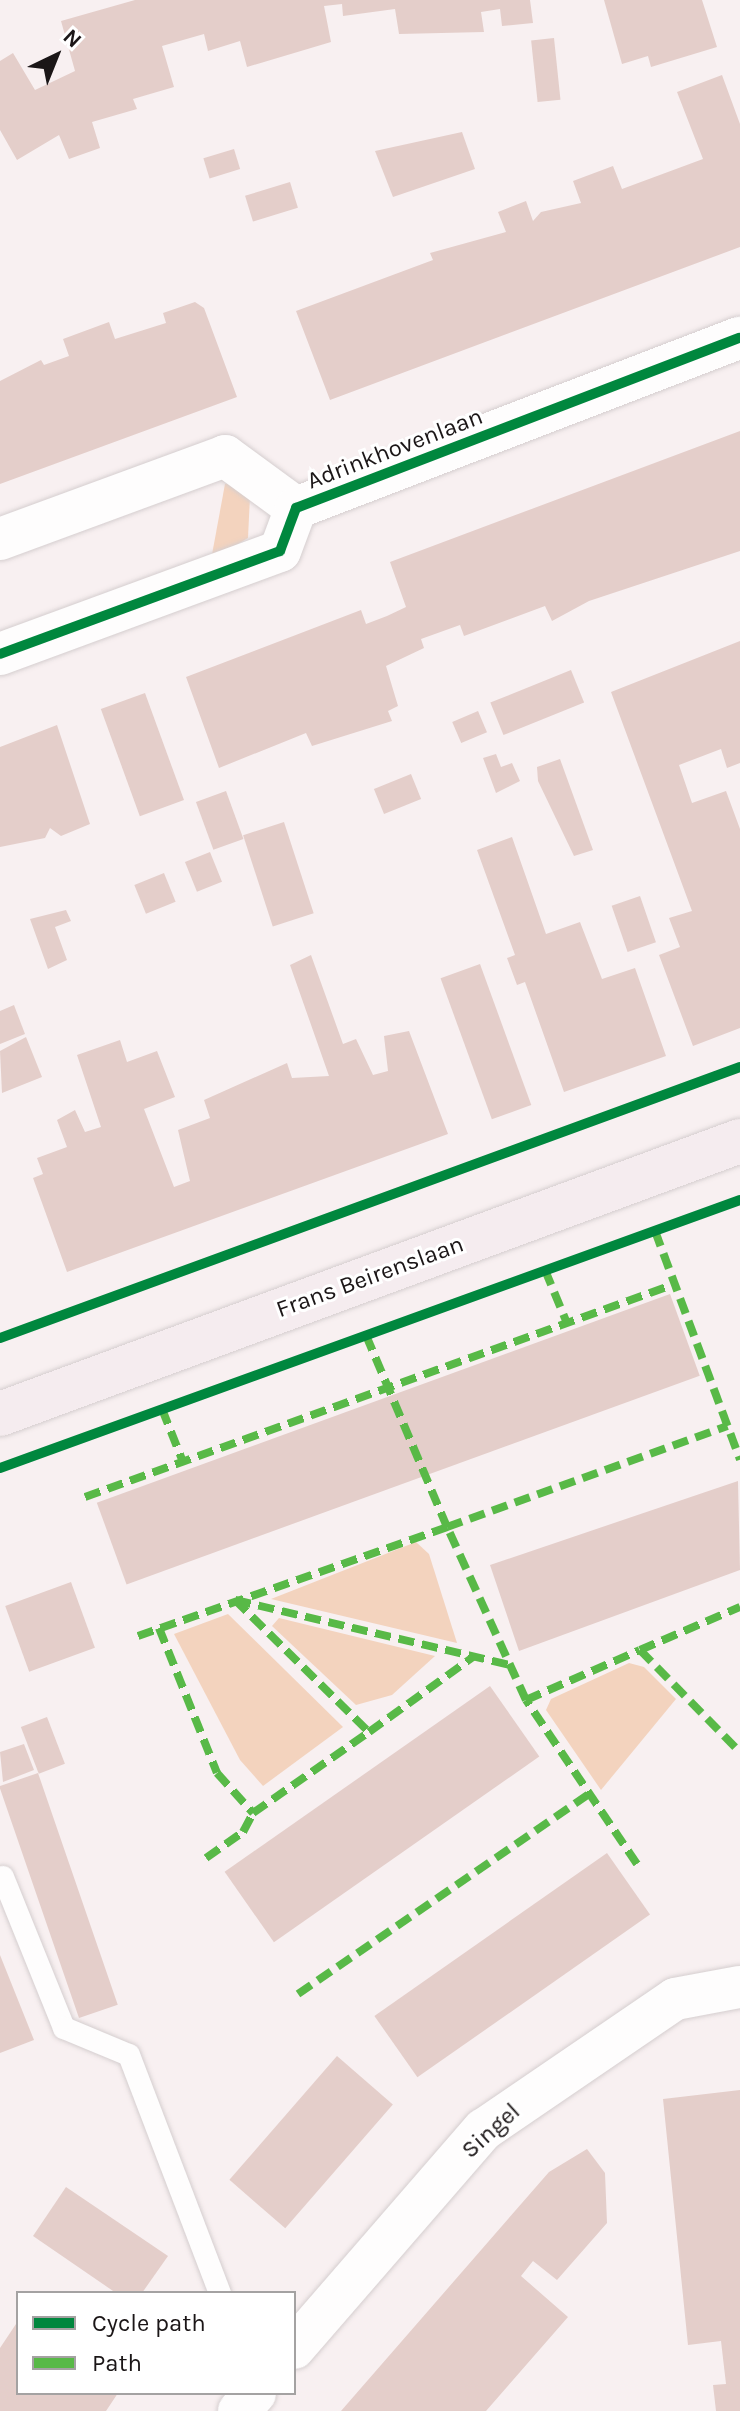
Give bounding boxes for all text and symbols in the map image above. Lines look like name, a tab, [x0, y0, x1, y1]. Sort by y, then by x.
north arrow	[16, 16, 96, 96]
text: N	[58, 24, 87, 53]
street label: Adrinkhovenlaan	[303, 402, 487, 496]
street label: Frans Beirenslaan	[272, 1230, 468, 1324]
street label: Singel	[456, 2097, 526, 2165]
legend	[16, 2291, 296, 2395]
text: Cycle path	[92, 2309, 206, 2337]
text: Path	[92, 2349, 142, 2377]

